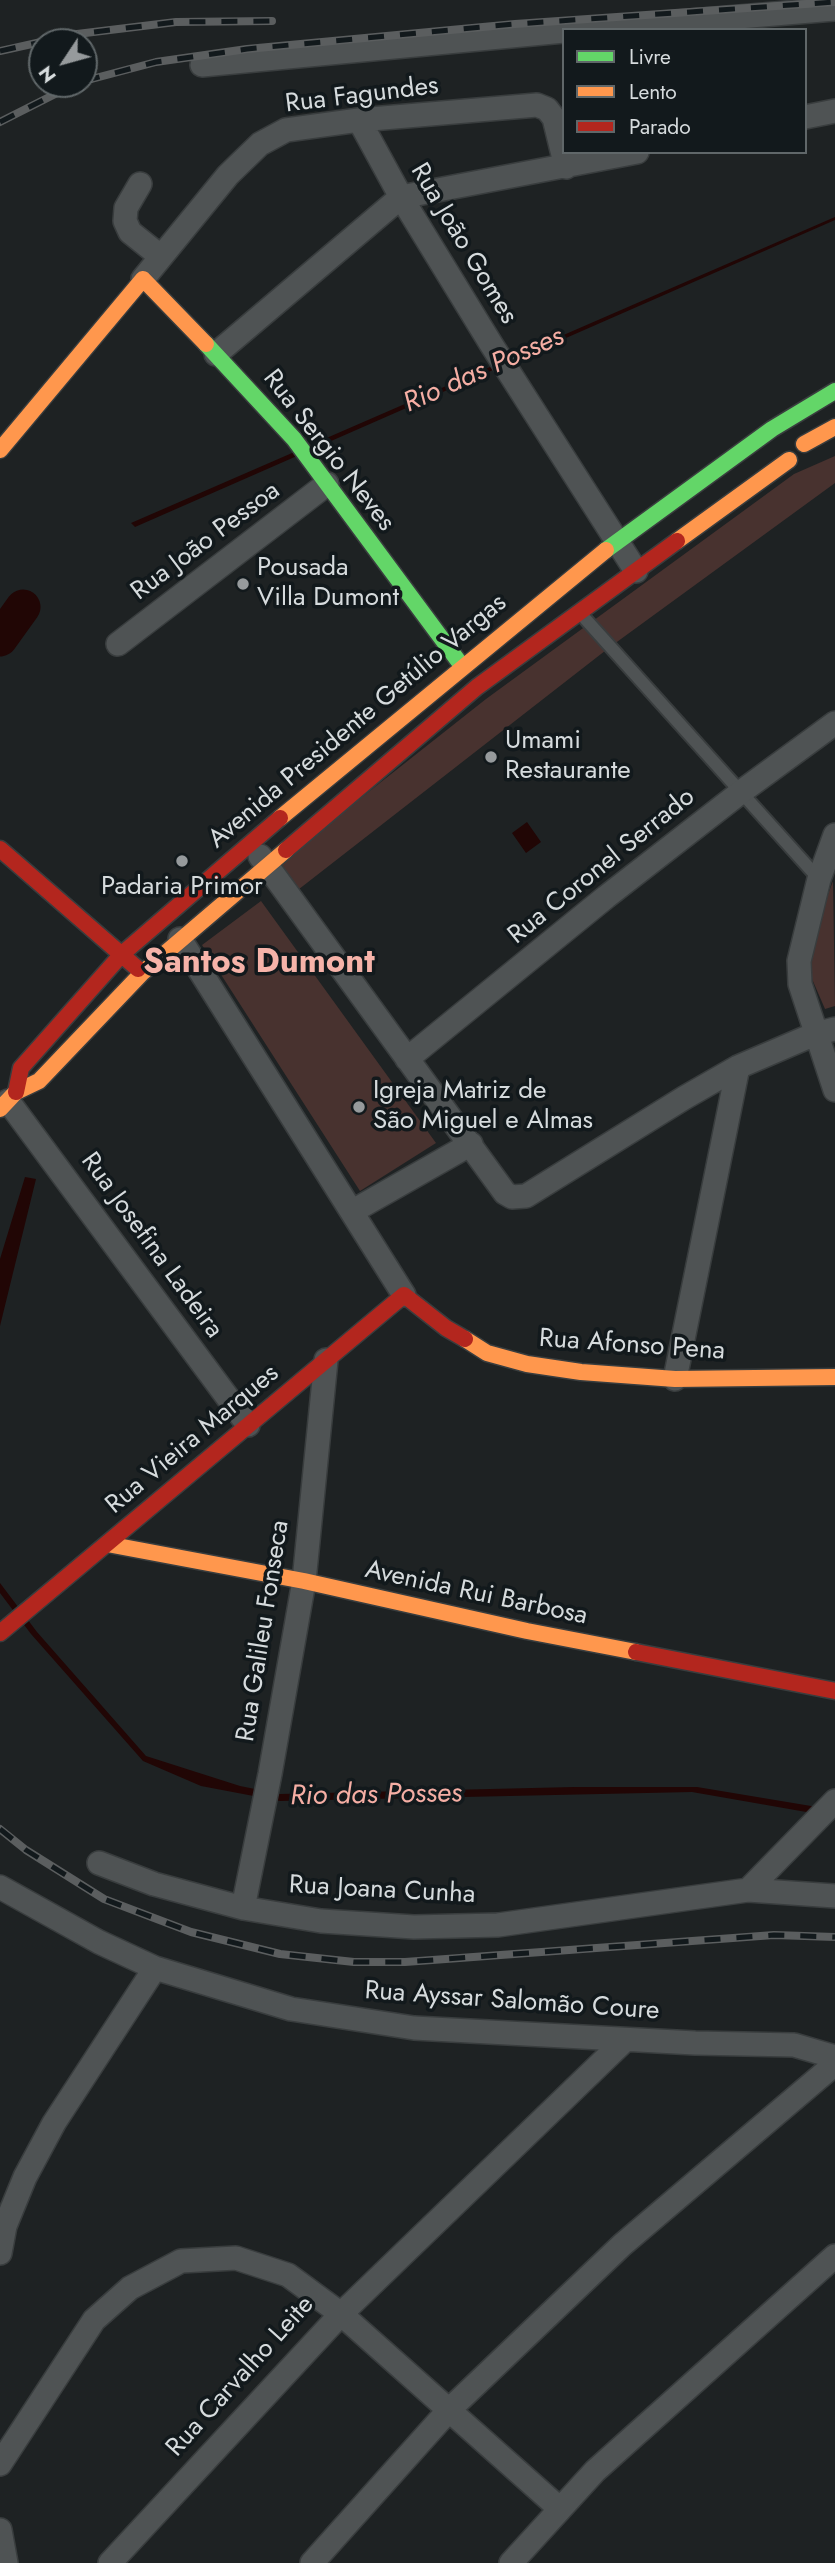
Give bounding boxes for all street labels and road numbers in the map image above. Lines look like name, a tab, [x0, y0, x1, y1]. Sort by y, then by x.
street label: Rua Fagundes	[284, 71, 440, 121]
street label: Rua João Gomes	[403, 158, 523, 330]
street label: Rua Sergio Neves	[255, 364, 401, 538]
street label: Rua João Pessoa	[126, 476, 286, 608]
street label: Avenida Presidente Getúlio Vargas	[203, 588, 513, 856]
street label: Rua Coronel Serrado	[502, 782, 702, 952]
street label: Rua Josefina Ladeira	[73, 1147, 229, 1345]
street label: Rua Afonso Pena	[538, 1324, 726, 1368]
street label: Rua Vieira Marques	[100, 1359, 286, 1521]
street label: Rua Galileu Fonseca	[231, 1518, 297, 1744]
street label: Avenida Rui Barbosa	[362, 1555, 590, 1633]
street label: Rua Joana Cunha	[288, 1871, 476, 1911]
street label: Rua Ayssar Salomão Coure	[364, 1976, 660, 2028]
street label: Rua Carvalho Leite	[161, 2290, 321, 2464]

